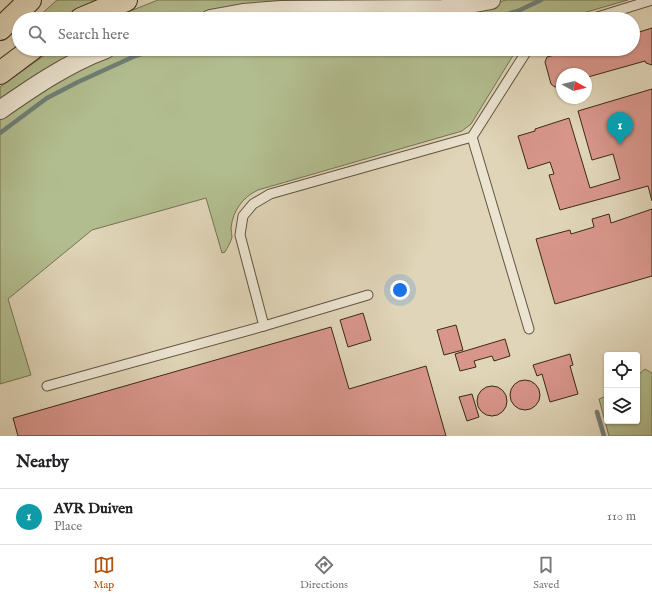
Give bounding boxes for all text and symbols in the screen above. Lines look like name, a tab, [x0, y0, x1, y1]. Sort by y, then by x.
search box	[12, 12, 640, 56]
icon: search	[26, 23, 48, 45]
text: Search here	[58, 25, 129, 44]
north arrow	[556, 68, 592, 104]
pin: 1	[607, 112, 633, 145]
your location	[390, 280, 410, 300]
map controls	[604, 352, 640, 424]
button: locate	[604, 352, 640, 388]
button: layers	[604, 388, 640, 424]
text: Nearby	[16, 452, 69, 473]
text: AVR Duiven	[54, 499, 133, 518]
text: 1	[27, 508, 31, 525]
text: 110 m	[607, 508, 636, 525]
text: Place	[54, 518, 82, 535]
tab: Map	[93, 554, 115, 592]
tab: Directions	[300, 554, 348, 592]
tab: Saved	[533, 554, 559, 592]

